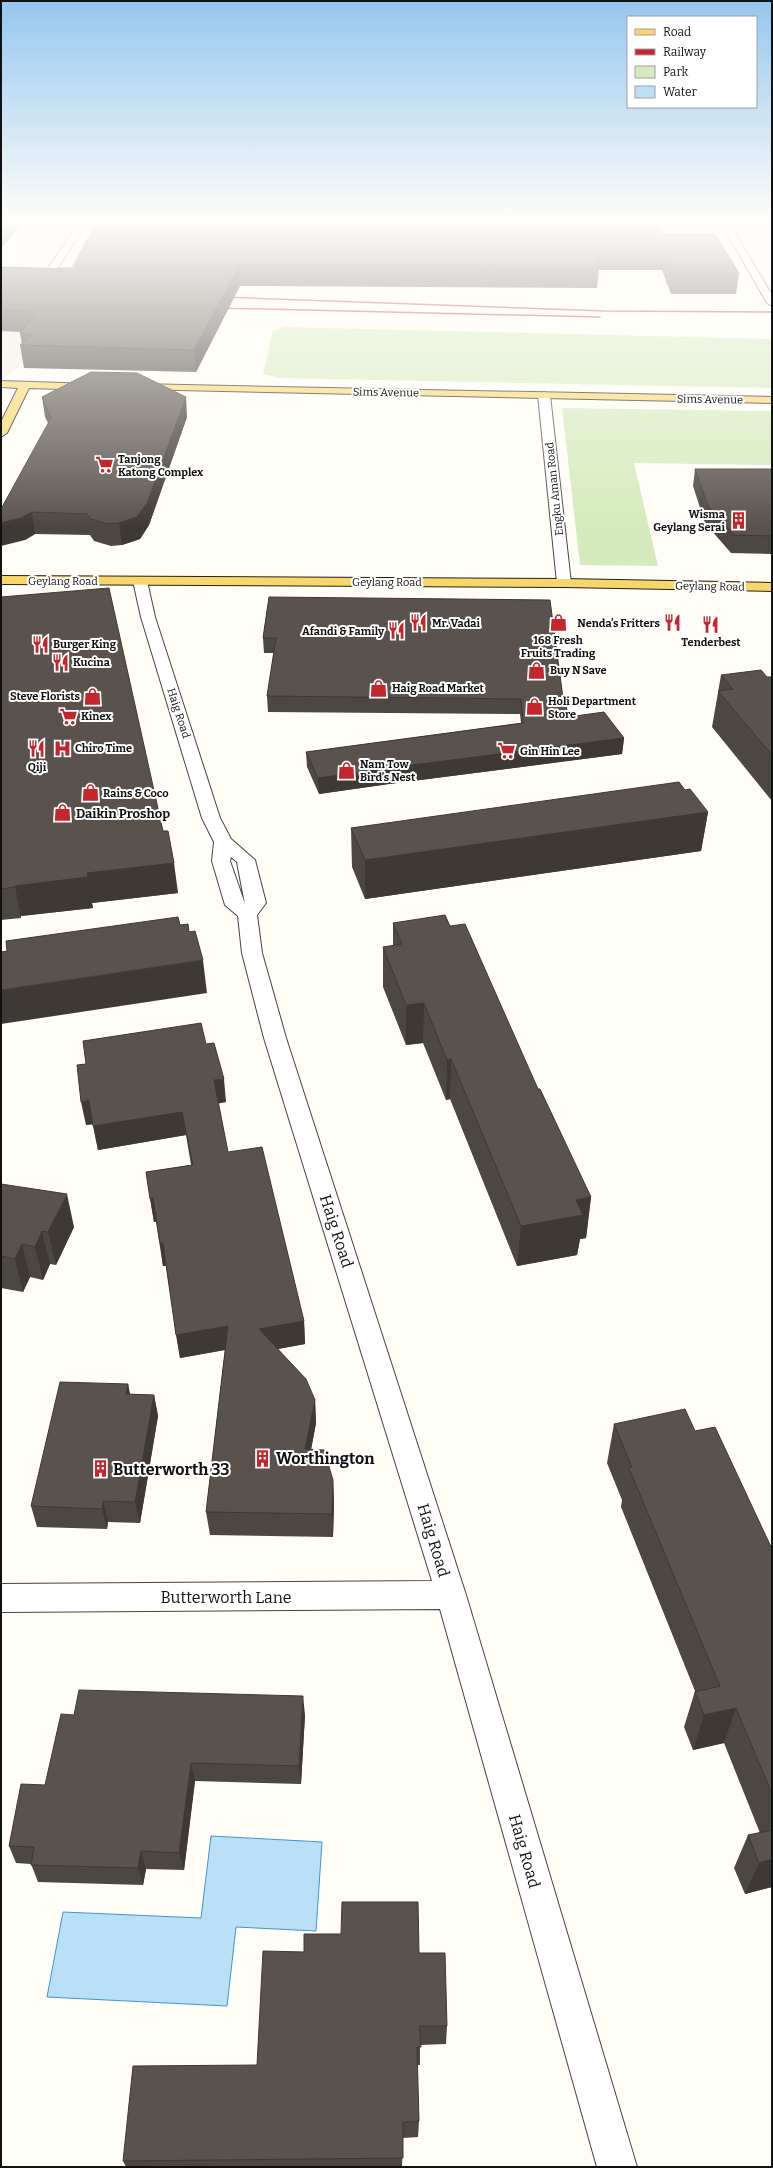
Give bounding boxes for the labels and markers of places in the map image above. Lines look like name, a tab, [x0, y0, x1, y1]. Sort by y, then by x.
place label: Tanjong Katong Complex	[118, 453, 204, 479]
supermarket icon: Tanjong Katong Complex	[95, 455, 115, 475]
place label: Wisma Geylang Serai	[653, 508, 726, 534]
building icon: Wisma Geylang Serai	[728, 510, 748, 530]
shop icon: 168 Fresh Fruits Trading	[548, 612, 568, 632]
restaurant icon: Mr. Vadai	[409, 613, 429, 633]
restaurant icon: Nenda’s Fritters	[663, 613, 683, 633]
restaurant icon: Tenderbest	[701, 614, 721, 634]
place label: Mr. Vadai	[432, 617, 480, 630]
place label: Nenda’s Fritters	[577, 617, 661, 630]
restaurant icon: Afandi & Family	[387, 621, 407, 641]
place label: Afandi & Family	[302, 625, 385, 638]
restaurant icon: Burger King	[30, 634, 50, 654]
place label: 168 Fresh Fruits Trading	[521, 634, 596, 660]
place label: Tenderbest	[681, 636, 741, 649]
place label: Burger King	[53, 638, 117, 651]
restaurant icon: Kucina	[50, 652, 70, 672]
place label: Kucina	[73, 656, 111, 669]
shop icon: Buy N Save	[527, 660, 547, 680]
place label: Buy N Save	[550, 664, 607, 677]
shop icon: Haig Road Market	[369, 678, 389, 698]
place label: Haig Road Market	[392, 682, 485, 695]
shop icon: Steve Florists	[83, 686, 103, 706]
place label: Steve Florists	[10, 690, 81, 703]
place label: Holi Department Store	[548, 695, 637, 721]
shop icon: Holi Department Store	[525, 697, 545, 717]
supermarket icon: Kinex	[58, 706, 78, 726]
place label: Kinex	[81, 710, 112, 723]
hospital icon: Chiro Time	[52, 738, 72, 758]
restaurant icon: Qiji	[27, 739, 47, 759]
supermarket icon: Gin Hin Lee	[497, 741, 517, 761]
place label: Chiro Time	[75, 742, 132, 755]
place label: Gin Hin Lee	[520, 745, 580, 758]
place label: Nam Tow Bird’s Nest	[360, 758, 416, 784]
shop icon: Nam Tow Bird’s Nest	[337, 760, 357, 780]
place label: Qiji	[28, 761, 47, 774]
shop icon: Rains & Coco	[80, 783, 100, 803]
place label: Rains & Coco	[103, 787, 169, 800]
shop icon: Daikin Proshop	[53, 803, 73, 823]
place label: Daikin Proshop	[76, 806, 170, 821]
building icon: Worthington	[253, 1448, 273, 1468]
place label: Worthington	[276, 1449, 375, 1468]
building icon: Butterworth 33	[90, 1459, 110, 1479]
place label: Butterworth 33	[113, 1460, 230, 1479]

